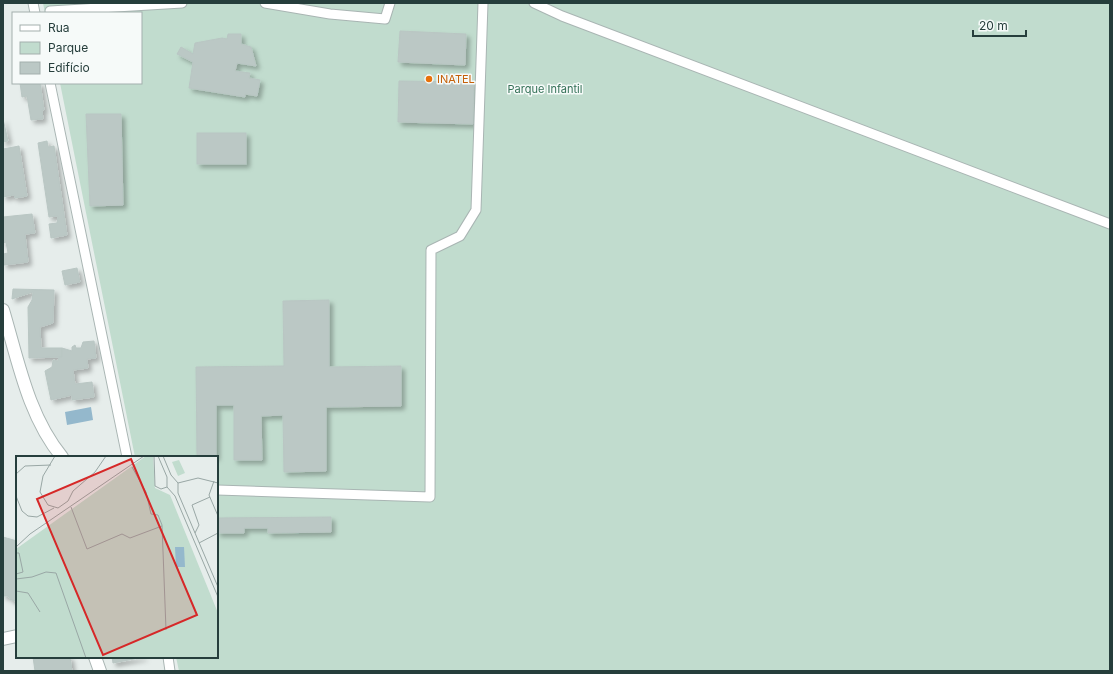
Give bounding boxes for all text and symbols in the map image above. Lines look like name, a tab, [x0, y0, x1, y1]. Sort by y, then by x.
legend	[12, 12, 142, 84]
scale bar	[973, 12, 1026, 38]
text: 20 m	[979, 18, 1008, 33]
text: Rua	[48, 20, 70, 35]
text: Parque	[48, 40, 88, 55]
text: Edifício	[48, 60, 90, 75]
place label: INATEL	[437, 72, 475, 86]
marker: INATEL	[424, 74, 434, 84]
park label: Parque Infantil	[508, 82, 582, 96]
inset map	[16, 456, 218, 658]

